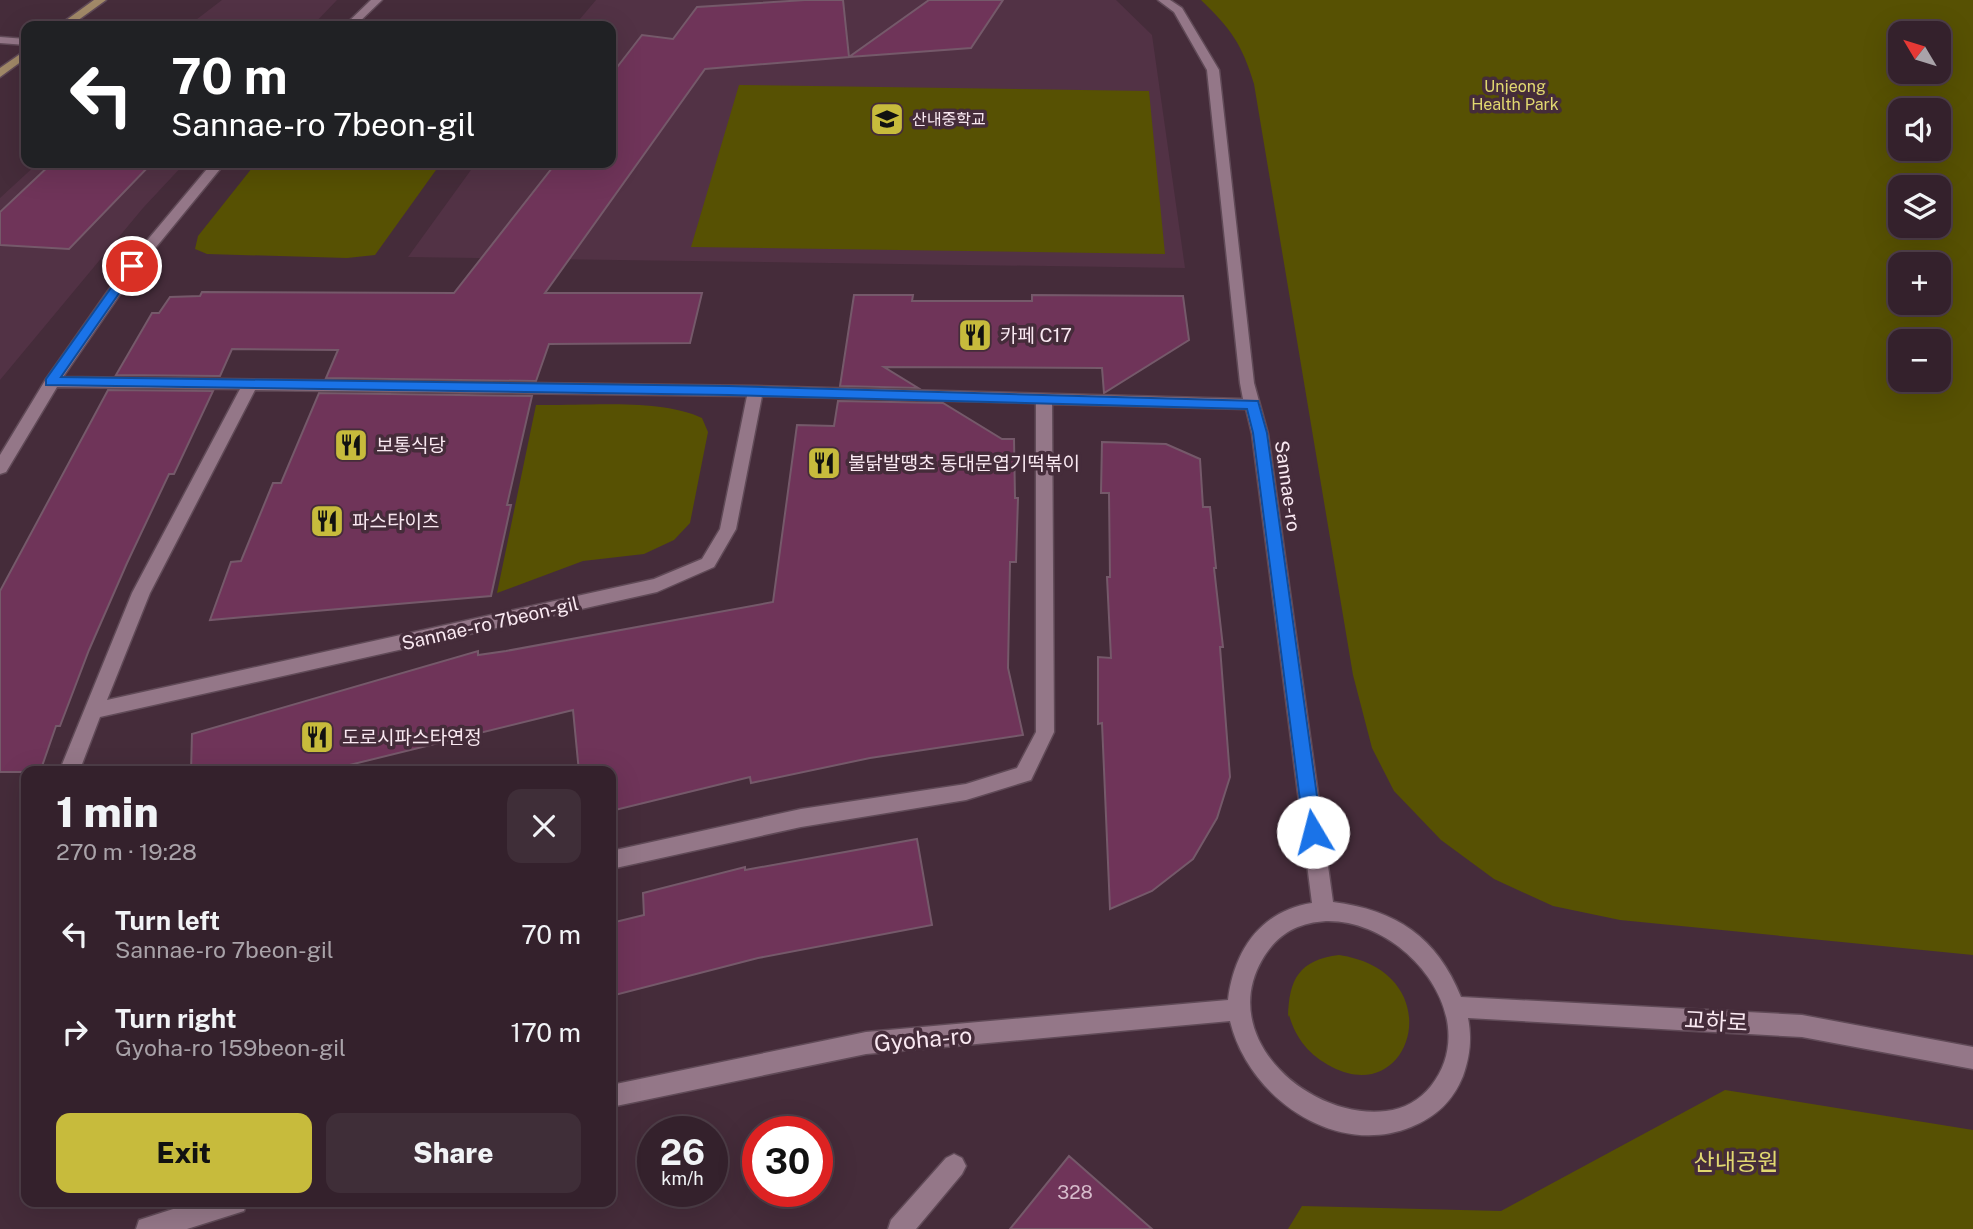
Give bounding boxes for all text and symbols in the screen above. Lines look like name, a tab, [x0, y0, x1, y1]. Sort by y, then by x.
north arrow	[1888, 21, 1951, 84]
map controls	[1888, 21, 1951, 392]
text: 70 m	[171, 47, 288, 105]
icon: left	[56, 49, 147, 140]
park label: Unjeong Health Park	[1471, 77, 1559, 114]
button: sound	[1888, 98, 1951, 161]
school or university icon: 산내중학교	[868, 100, 906, 138]
text: Sannae-ro 7beon-gil	[171, 106, 475, 143]
place label: 산내중학교	[912, 110, 986, 129]
button: layers	[1888, 175, 1951, 238]
pin	[102, 236, 162, 296]
icon: arrive	[113, 247, 151, 285]
button: +	[1888, 252, 1951, 315]
restaurant icon: 카페 C17	[956, 316, 994, 354]
place label: 카페 C17	[1000, 324, 1072, 346]
button: −	[1888, 329, 1951, 392]
restaurant icon: 보통식당	[332, 426, 370, 464]
place label: 보통식당	[376, 434, 446, 456]
street label: Sannae-ro	[1271, 439, 1305, 533]
restaurant icon: 불닭발땡초 동대문엽기떡볶이	[805, 444, 843, 482]
place label: 불닭발땡초 동대문엽기떡볶이	[848, 452, 1080, 474]
restaurant icon: 파스타이츠	[308, 502, 346, 540]
place label: 파스타이츠	[352, 510, 439, 532]
street label: Sannae-ro 7beon-gil	[399, 592, 581, 654]
restaurant icon: 도로시파스타연정	[298, 718, 336, 756]
place label: 도로시파스타연정	[342, 726, 482, 748]
text: 1 min	[56, 787, 159, 836]
button: close	[507, 789, 581, 863]
position arrow	[1276, 795, 1350, 869]
text: 270 m · 19:28	[56, 838, 197, 865]
text: Turn left	[115, 905, 220, 936]
icon: left	[56, 915, 94, 953]
text: 70 m	[521, 919, 581, 950]
text: Sannae-ro 7beon-gil	[115, 936, 334, 963]
text: Turn right	[115, 1003, 237, 1034]
street label: 교하로	[1684, 1006, 1748, 1036]
icon: right	[56, 1013, 94, 1051]
text: 170 m	[511, 1017, 581, 1048]
street label: Gyoha-ro	[873, 1021, 973, 1057]
text: Gyoha-ro 159beon-gil	[115, 1034, 346, 1061]
button: Exit	[56, 1113, 312, 1193]
button: Share	[326, 1113, 581, 1193]
speed limit sign: 30	[742, 1116, 833, 1207]
text: 26	[660, 1132, 705, 1173]
park label: 산내공원	[1694, 1148, 1778, 1175]
text: km/h	[661, 1168, 704, 1189]
house number: 328	[1057, 1181, 1093, 1203]

